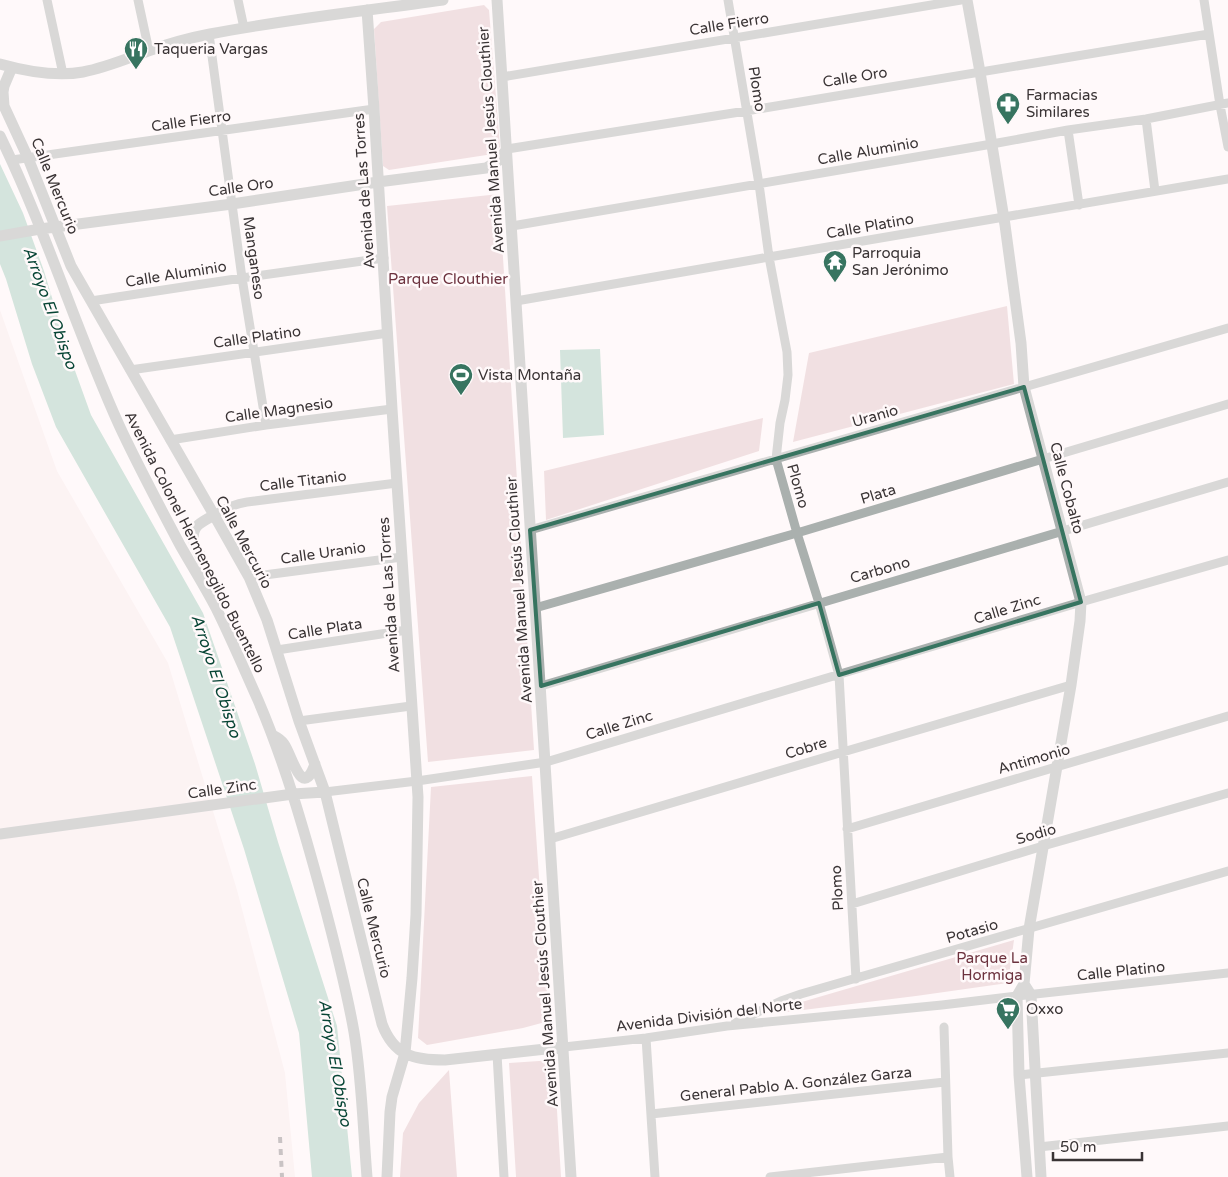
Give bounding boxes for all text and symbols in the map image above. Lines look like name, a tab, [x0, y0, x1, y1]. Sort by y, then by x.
street label: Calle Fierro	[688, 9, 770, 39]
street label: Avenida Manuel Jesús Clouthier	[474, 26, 508, 254]
restaurant icon: Taqueria Vargas	[123, 36, 149, 70]
place label: Taqueria Vargas	[154, 40, 268, 58]
street label: Calle Oro	[821, 63, 889, 91]
street label: Plomo	[745, 65, 769, 113]
place label: Farmacias Similares	[1026, 86, 1098, 121]
pharmacy icon: Farmacias Similares	[995, 91, 1021, 125]
street label: Calle Fierro	[150, 107, 232, 135]
street label: Avenida de Las Torres	[350, 113, 378, 269]
street label: Calle Aluminio	[816, 133, 920, 169]
street label: Calle Mercurio	[27, 135, 83, 237]
street label: Calle Oro	[207, 174, 275, 200]
street label: Calle Platino	[825, 209, 915, 243]
street label: Manganeso	[239, 215, 269, 301]
water label: Arroyo El Obispo	[19, 244, 82, 373]
place label: Parroquia San Jerónimo	[852, 244, 949, 279]
temple icon: Parroquia San Jerónimo	[822, 249, 848, 283]
street label: Calle Aluminio	[124, 257, 228, 291]
park label: Parque Clouthier	[388, 270, 508, 288]
street label: Calle Platino	[212, 322, 302, 352]
sports icon: Vista Montaña	[448, 362, 474, 396]
place label: Vista Montaña	[478, 366, 581, 384]
street label: Calle Magnesio	[224, 394, 334, 426]
street label: Uranio	[850, 401, 900, 431]
street label: Avenida Colonel Hermenegildo Buentello	[121, 408, 269, 676]
street label: Calle Cobalto	[1046, 440, 1088, 536]
street label: Plomo	[783, 462, 813, 510]
street label: Calle Titanio	[258, 467, 348, 495]
street label: Avenida Manuel Jesús Clouthier	[502, 476, 536, 704]
street label: Plata	[858, 480, 898, 508]
street label: Calle Mercurio	[212, 492, 276, 592]
street label: Avenida de Las Torres	[375, 517, 403, 673]
street label: Calle Uranio	[279, 538, 367, 568]
street label: Carbono	[848, 553, 912, 587]
street label: Calle Zinc	[971, 590, 1043, 628]
water label: Arroyo El Obispo	[187, 612, 246, 741]
street label: Calle Plata	[287, 614, 363, 644]
street label: Calle Zinc	[583, 706, 655, 744]
street label: Cobre	[783, 733, 829, 763]
street label: Antimonio	[996, 740, 1072, 778]
street label: Calle Zinc	[187, 775, 257, 803]
street label: Sodio	[1014, 820, 1058, 848]
street label: Plomo	[827, 865, 847, 911]
street label: Calle Mercurio	[353, 876, 395, 980]
street label: Avenida Manuel Jesús Clouthier	[528, 880, 562, 1108]
street label: Potasio	[944, 915, 1000, 947]
park label: Parque La Hormiga	[956, 949, 1028, 984]
street label: Calle Platino	[1076, 957, 1166, 985]
street label: Avenida División del Norte	[615, 995, 803, 1035]
supermarket icon: Oxxo	[995, 996, 1021, 1030]
water label: Arroyo El Obispo	[314, 998, 356, 1129]
place label: Oxxo	[1026, 1000, 1063, 1018]
street label: General Pablo A. González Garza	[679, 1063, 913, 1105]
scale bar	[1053, 1130, 1142, 1162]
text: 50 m	[1060, 1138, 1097, 1156]

